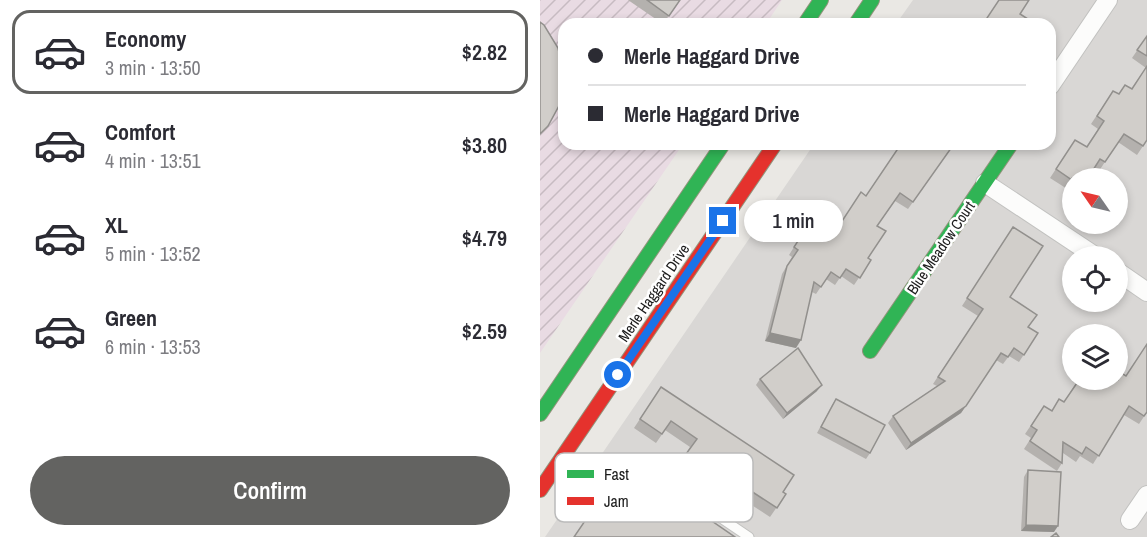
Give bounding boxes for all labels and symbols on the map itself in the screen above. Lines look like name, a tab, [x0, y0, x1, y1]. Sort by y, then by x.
north arrow	[1062, 168, 1128, 234]
street label: Blue Meadow Court	[902, 197, 980, 298]
callout: 1 min	[744, 200, 843, 242]
route end	[709, 207, 736, 234]
street label: Merle Haggard Drive	[613, 239, 694, 346]
route start	[604, 361, 631, 388]
legend	[555, 453, 753, 522]
text: Fast	[604, 463, 629, 485]
text: Jam	[604, 490, 629, 512]

